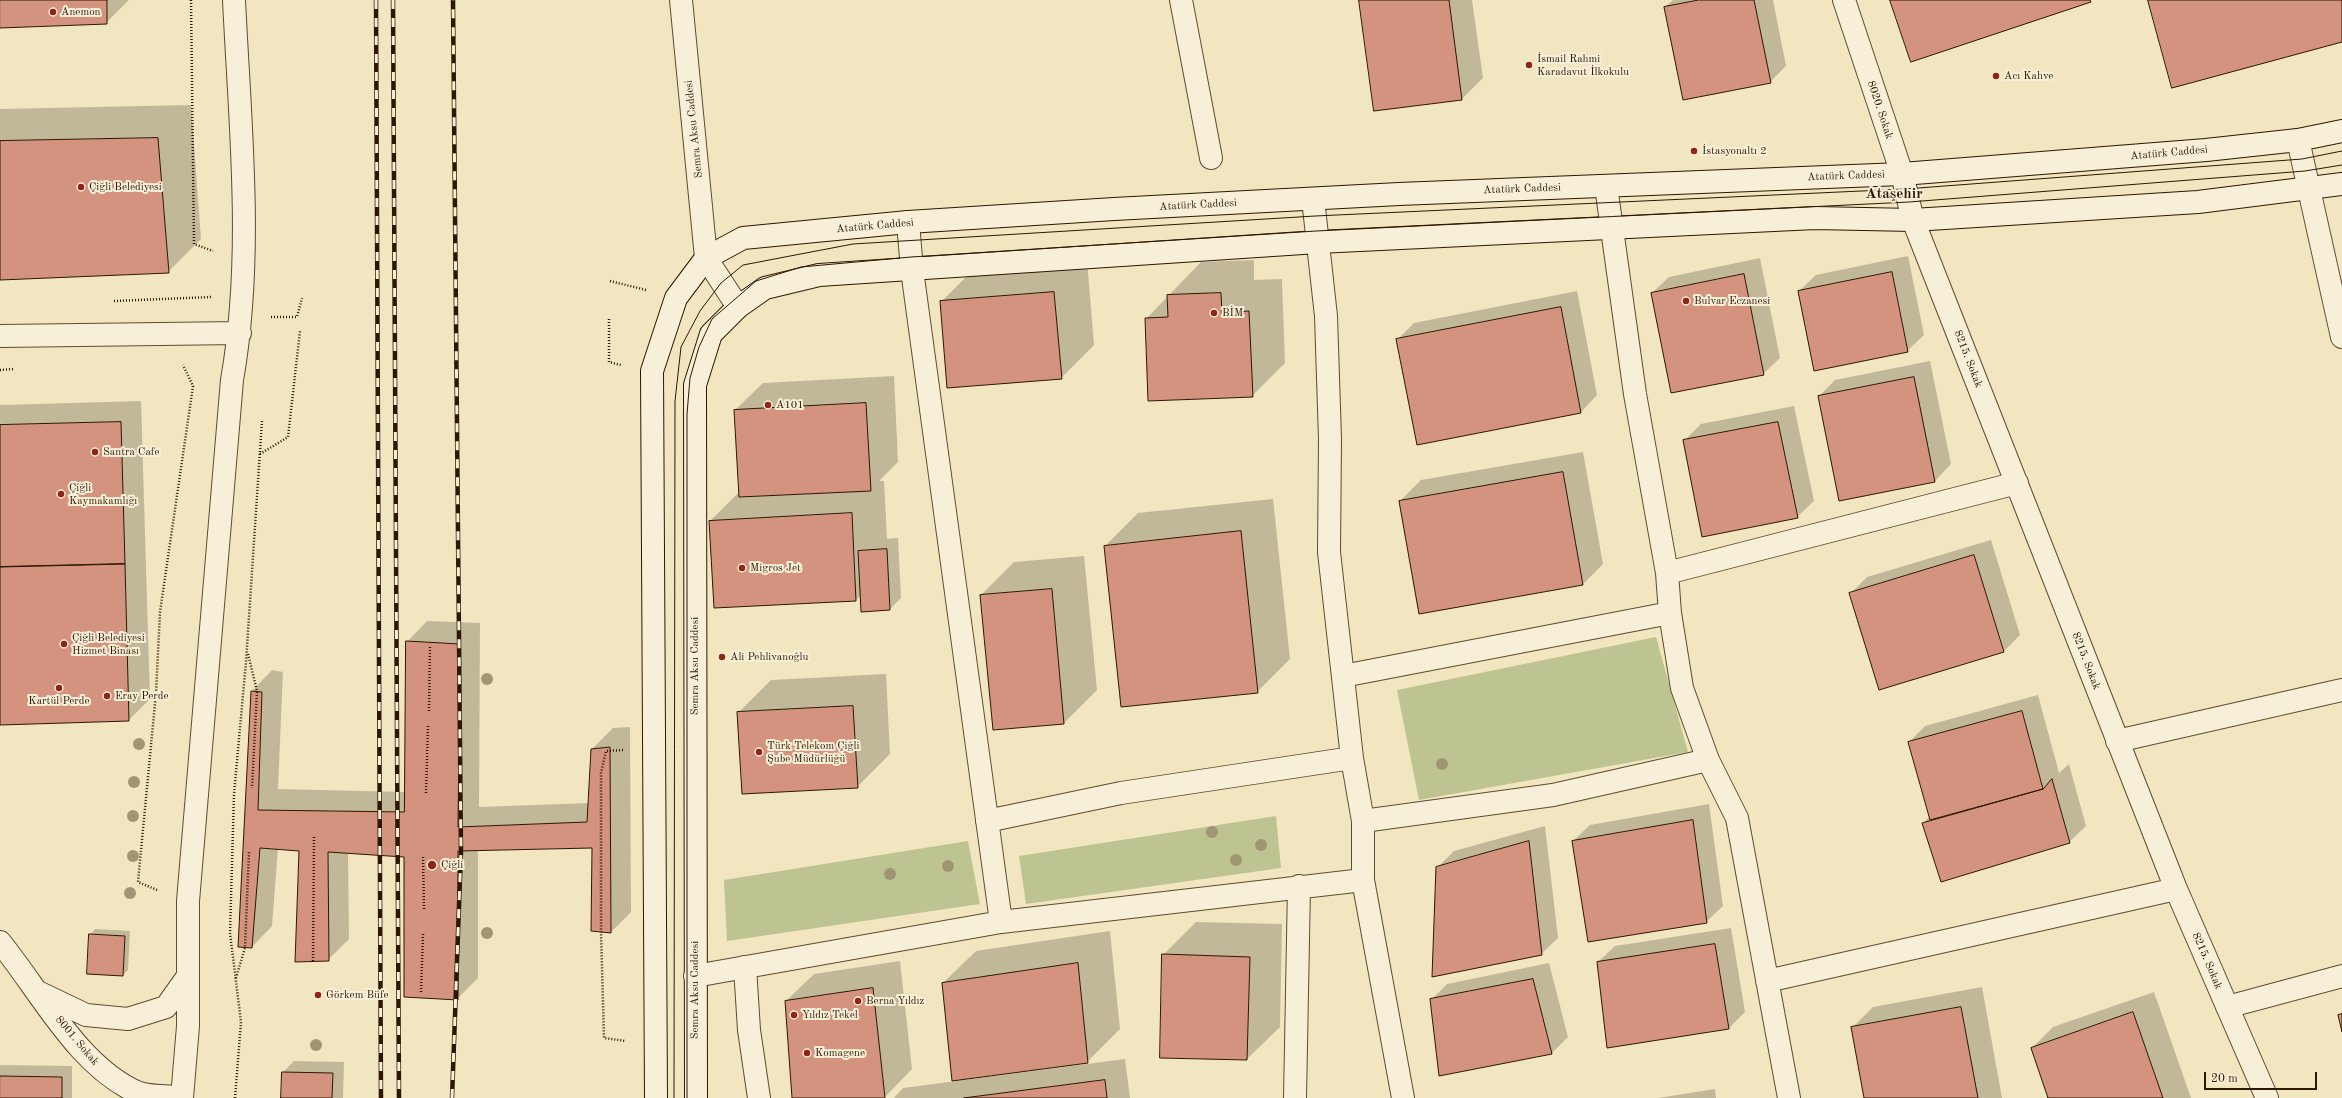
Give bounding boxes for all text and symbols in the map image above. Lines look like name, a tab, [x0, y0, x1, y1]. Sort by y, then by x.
place label: Anemon	[61, 5, 101, 19]
marker: Anemon	[48, 7, 58, 17]
place label: İsmail Rahmi Karadavut İlkokulu	[1537, 52, 1629, 78]
marker: İsmail Rahmi Karadavut İlkokulu	[1524, 60, 1534, 70]
place label: Acı Kahve	[2004, 69, 2053, 83]
marker: Acı Kahve	[1991, 71, 2001, 81]
street label: Semra Aksu Caddesi	[682, 79, 706, 179]
street label: 8020. Sokak	[1864, 79, 1896, 141]
street label: Atatürk Caddesi	[2130, 143, 2208, 163]
place label: İstasyonaltı 2	[1702, 144, 1767, 158]
marker: İstasyonaltı 2	[1689, 146, 1699, 156]
street label: Atatürk Caddesi	[1807, 168, 1885, 184]
place label: Çiğli Belediyesi	[89, 180, 162, 194]
street label: Atatürk Caddesi	[1483, 181, 1561, 197]
marker: Çiğli Belediyesi	[76, 182, 86, 192]
district label: Ataşehir	[1865, 185, 1923, 203]
street label: Atatürk Caddesi	[1159, 196, 1237, 214]
street label: Atatürk Caddesi	[836, 216, 914, 236]
place label: Bulvar Eczanesi	[1694, 294, 1770, 308]
marker: Bulvar Eczanesi	[1681, 296, 1691, 306]
place label: BİM	[1222, 306, 1243, 320]
marker: BİM	[1209, 308, 1219, 318]
street label: 8215. Sokak	[1951, 328, 1985, 390]
place label: A101	[776, 398, 804, 412]
marker: A101	[763, 400, 773, 410]
place label: Santra Cafe	[103, 445, 160, 459]
marker: Santra Cafe	[90, 447, 100, 457]
place label: Çiğli Kaymakamlığı	[69, 481, 137, 507]
marker: Çiğli Kaymakamlığı	[56, 489, 66, 499]
place label: Migros Jet	[750, 561, 801, 575]
marker: Migros Jet	[737, 563, 747, 573]
street label: Semra Aksu Caddesi	[688, 617, 702, 715]
street label: 8215. Sokak	[2069, 630, 2103, 692]
place label: Çiğli Belediyesi Hizmet Binası	[72, 631, 145, 657]
marker: Çiğli Belediyesi Hizmet Binası	[59, 639, 69, 649]
place label: Ali Pehlivanoğlu	[730, 650, 808, 664]
marker: Ali Pehlivanoğlu	[717, 652, 727, 662]
marker: Kartül Perde	[54, 683, 64, 693]
place label: Eray Perde	[115, 689, 169, 703]
marker: Eray Perde	[102, 691, 112, 701]
place label: Kartül Perde	[28, 694, 90, 708]
place label: Türk Telekom Çiğli Şube Müdürlüğü	[767, 739, 859, 765]
marker: Türk Telekom Çiğli Şube Müdürlüğü	[754, 747, 764, 757]
place label: Çiğli	[441, 858, 463, 872]
marker: Çiğli	[426, 859, 438, 871]
street label: 8215. Sokak	[2189, 930, 2225, 992]
street label: Semra Aksu Caddesi	[688, 941, 702, 1039]
place label: Görkem Büfe	[326, 988, 389, 1002]
marker: Görkem Büfe	[313, 990, 323, 1000]
place label: Berna Yıldız	[866, 994, 924, 1008]
marker: Berna Yıldız	[853, 996, 863, 1006]
place label: Yıldız Tekel	[802, 1008, 858, 1022]
marker: Yıldız Tekel	[789, 1010, 799, 1020]
street label: 8001. Sokak	[52, 1013, 102, 1069]
place label: Komagene	[815, 1046, 865, 1060]
marker: Komagene	[802, 1048, 812, 1058]
scale bar	[2206, 1064, 2319, 1090]
text: 20 m	[2211, 1073, 2238, 1085]

